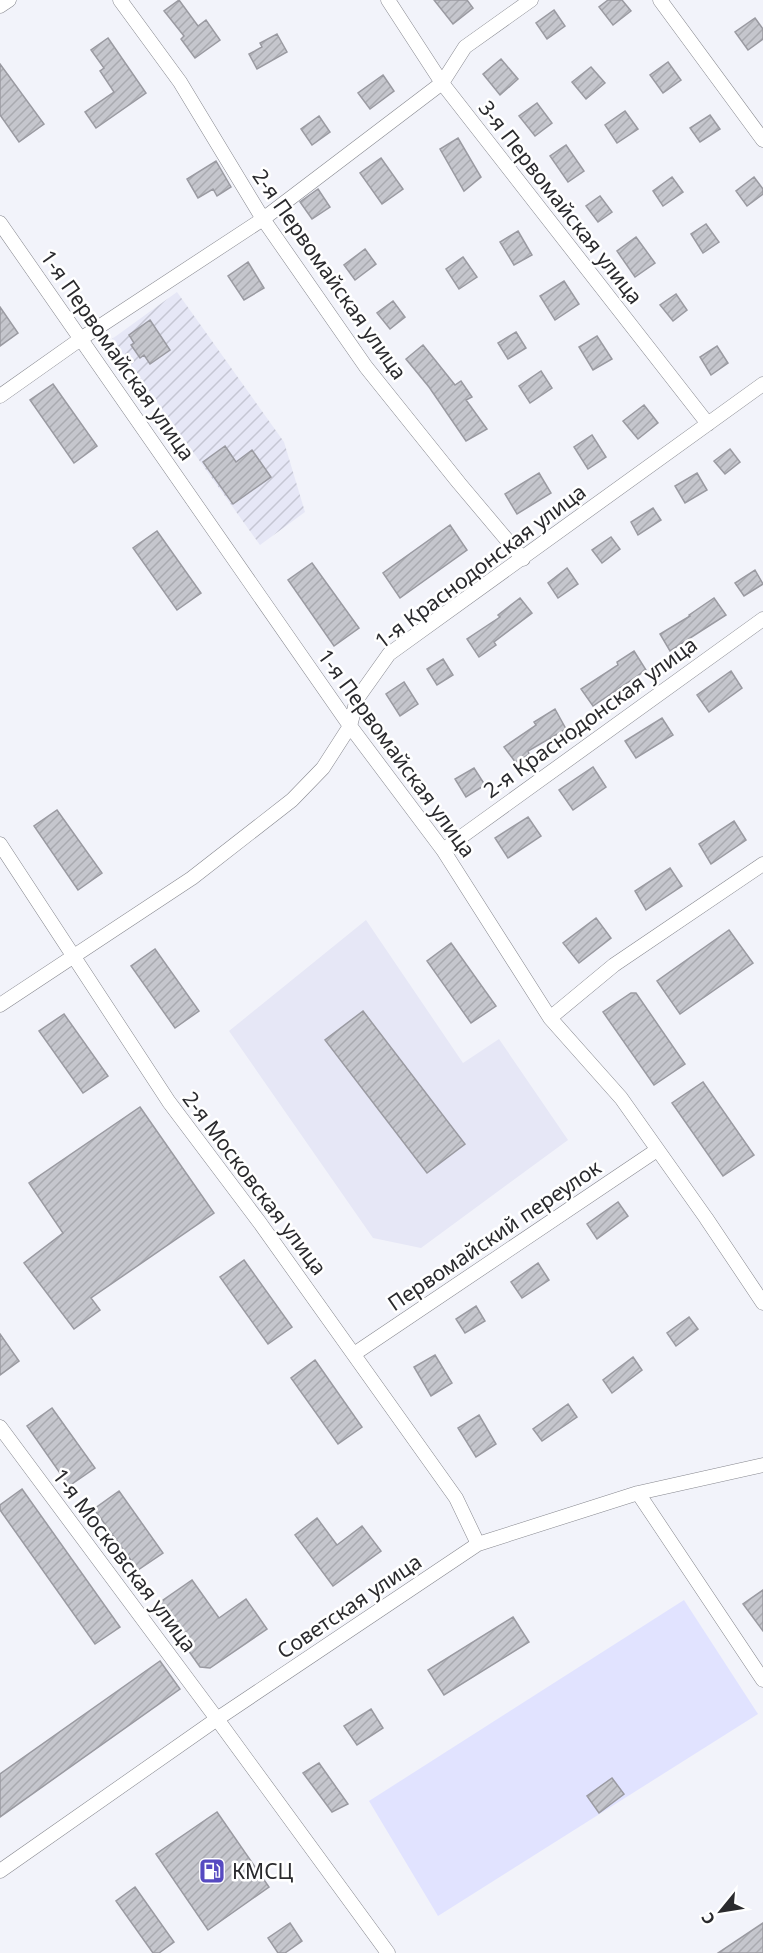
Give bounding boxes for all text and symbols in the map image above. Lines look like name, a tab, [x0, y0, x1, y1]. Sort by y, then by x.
street label: 3-я Первомайская улица	[473, 94, 649, 310]
street label: 2-я Первомайская улица	[247, 163, 413, 385]
street label: 1-я Первомайская улица	[35, 244, 201, 466]
street label: 1-я Краснодонская улица	[369, 477, 591, 655]
street label: 2-я Краснодонская улица	[478, 630, 702, 804]
street label: 1-я Первомайская улица	[312, 643, 482, 863]
street label: 2-я Московская улица	[177, 1085, 333, 1281]
street label: Первомайский переулок	[382, 1153, 606, 1317]
street label: 1-я Московская улица	[47, 1462, 203, 1658]
street label: Советская улица	[271, 1547, 427, 1665]
fuel station icon: КМСЦ	[197, 1856, 227, 1886]
place label: КМСЦ	[232, 1857, 294, 1885]
north arrow	[691, 1881, 751, 1941]
text: С	[696, 1909, 720, 1928]

